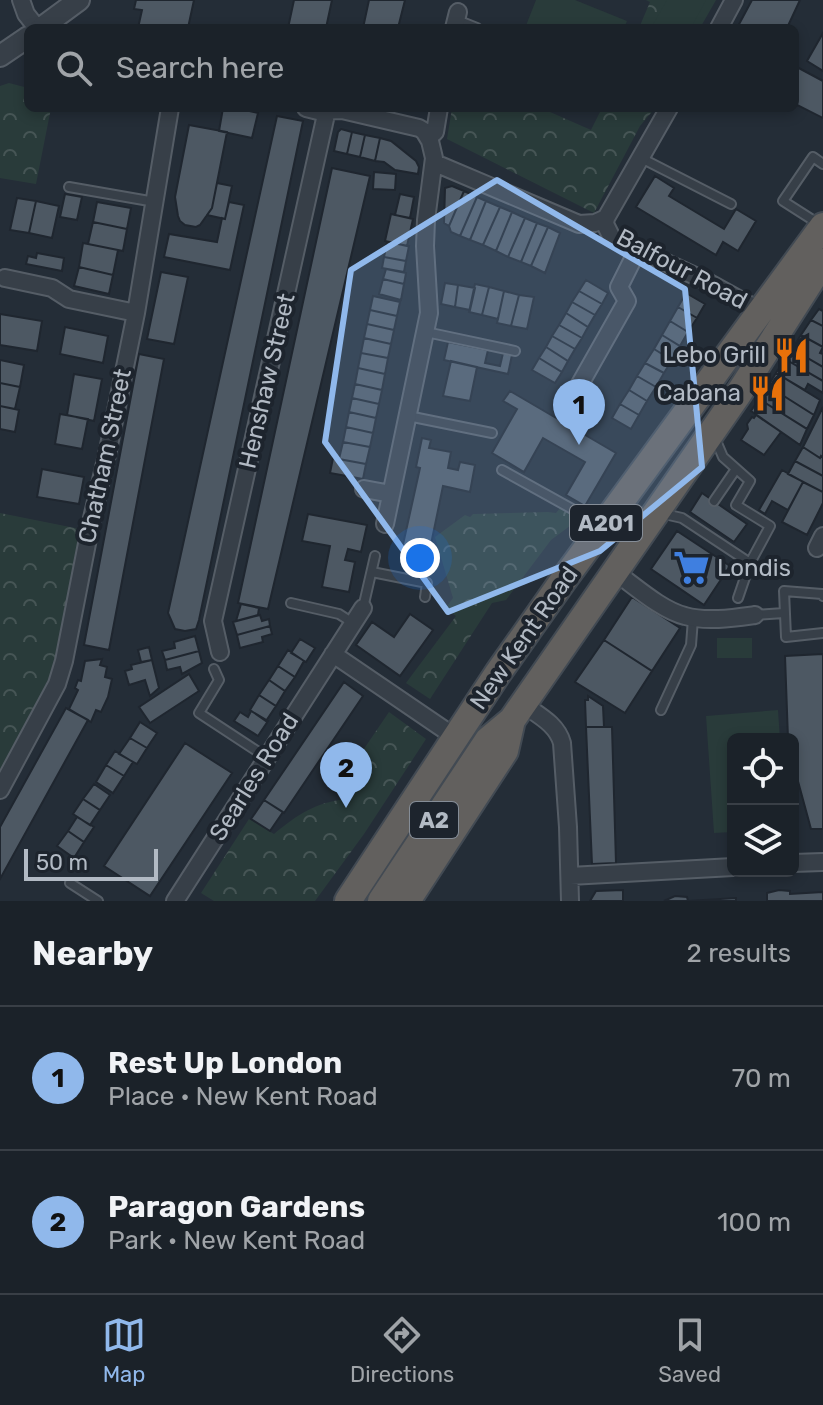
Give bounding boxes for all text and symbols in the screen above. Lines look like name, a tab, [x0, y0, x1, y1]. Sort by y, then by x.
search box	[24, 24, 799, 112]
icon: search	[52, 46, 96, 90]
text: Search here	[116, 50, 284, 86]
street label: Balfour Road	[612, 223, 752, 315]
street label: Henshaw Street	[233, 291, 301, 471]
restaurant icon: Lebo Grill	[773, 336, 811, 374]
place label: Lebo Grill	[662, 341, 766, 369]
street label: Chatham Street	[73, 366, 137, 546]
restaurant icon: Cabana	[748, 374, 786, 412]
pin: 1	[553, 379, 605, 445]
place label: Cabana	[656, 379, 741, 407]
road number: A201	[570, 505, 642, 541]
your location	[400, 538, 440, 578]
supermarket icon: Londis	[672, 549, 710, 587]
place label: Londis	[717, 554, 791, 582]
street label: New Kent Road	[464, 561, 584, 715]
street label: Searles Road	[204, 708, 304, 846]
map controls	[727, 733, 799, 877]
button: locate	[727, 733, 799, 805]
pin: 2	[320, 742, 372, 808]
road number: A2	[410, 802, 458, 838]
button: layers	[727, 805, 799, 877]
scale bar	[24, 845, 158, 881]
text: 50 m	[36, 849, 88, 876]
text: Nearby	[32, 933, 153, 974]
text: 2 results	[687, 938, 791, 969]
text: Rest Up London	[108, 1045, 342, 1081]
text: 1	[52, 1063, 64, 1094]
text: 70 m	[732, 1063, 791, 1094]
text: Place · New Kent Road	[108, 1081, 378, 1112]
text: Paragon Gardens	[108, 1189, 365, 1225]
text: 2	[50, 1207, 66, 1238]
text: 100 m	[717, 1207, 791, 1238]
text: Park · New Kent Road	[108, 1225, 365, 1256]
tab: Map	[102, 1313, 146, 1388]
tab: Directions	[350, 1313, 454, 1388]
tab: Saved	[658, 1313, 721, 1388]

